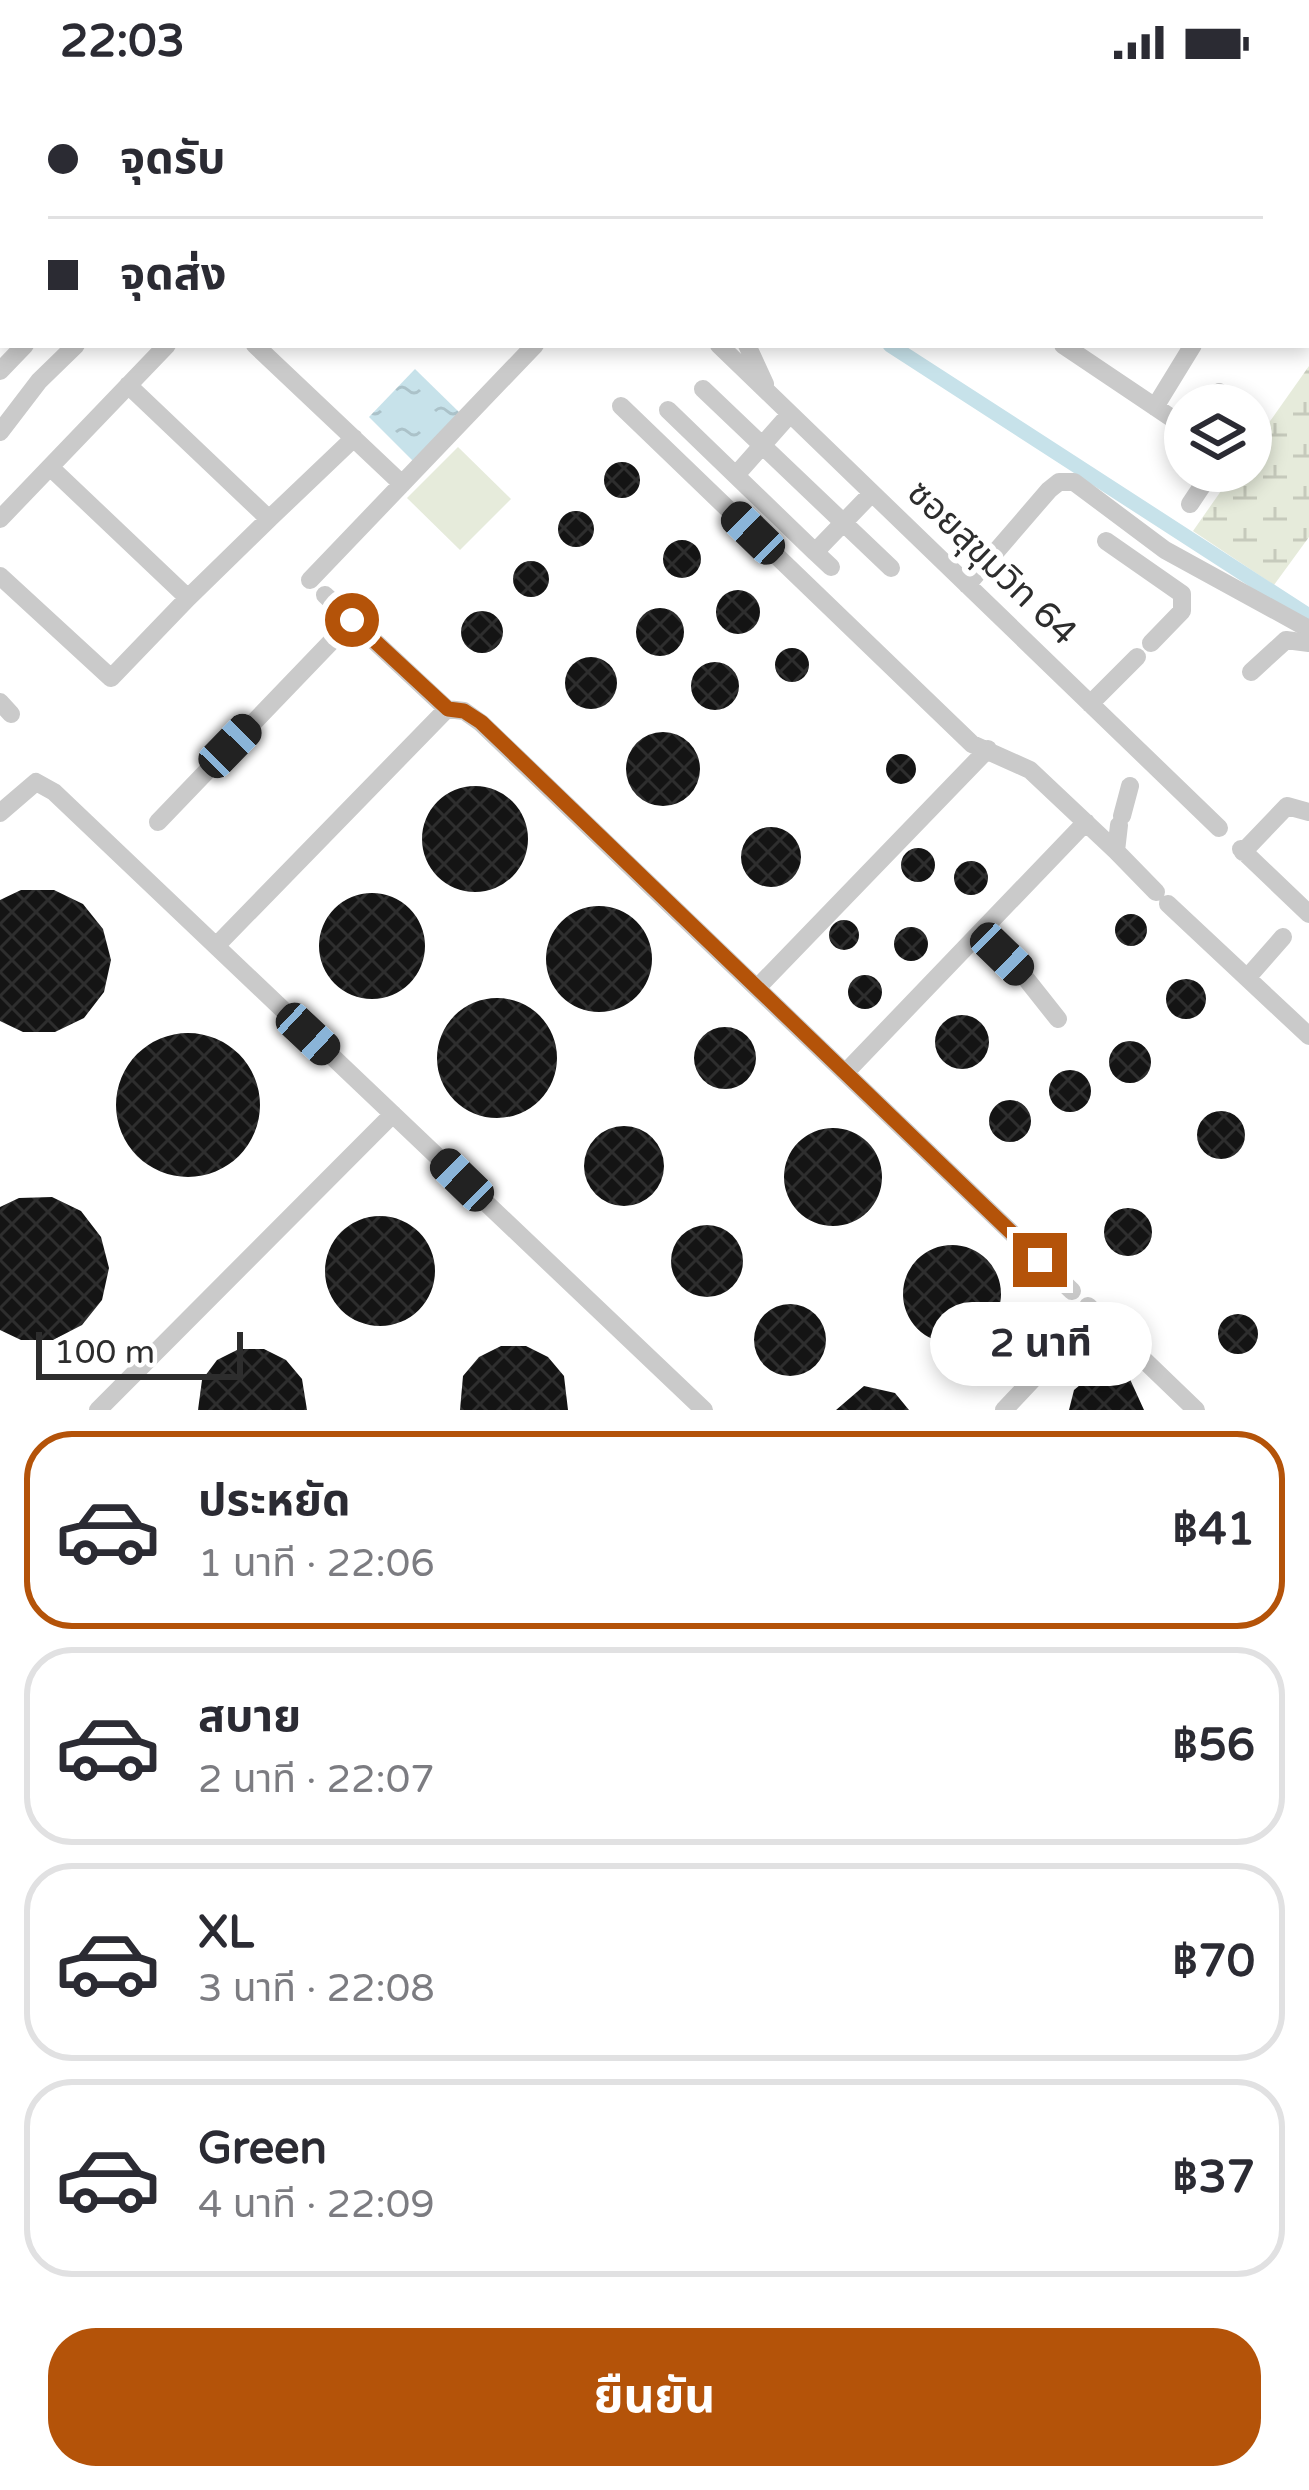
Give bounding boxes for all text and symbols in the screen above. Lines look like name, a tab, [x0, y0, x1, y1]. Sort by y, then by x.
text: 22:03	[60, 15, 185, 69]
text: จุดรับ	[120, 132, 226, 186]
text: จุดส่ง	[120, 248, 226, 302]
map controls	[1164, 384, 1272, 492]
button: layers	[1164, 384, 1272, 492]
street label: ซอยสุขุมวิท 64	[898, 472, 1086, 654]
car	[715, 495, 791, 571]
route start	[325, 593, 379, 647]
car	[192, 708, 268, 784]
car	[964, 916, 1040, 992]
car	[269, 996, 347, 1072]
car	[424, 1142, 500, 1218]
route end	[1013, 1233, 1067, 1287]
callout: 2 นาที	[929, 1302, 1151, 1386]
text: 2 นาที	[990, 1320, 1092, 1367]
scale bar	[36, 1326, 243, 1379]
text: 100 m	[54, 1333, 155, 1372]
text: ประหยัด	[198, 1474, 351, 1528]
icon: car	[54, 1476, 162, 1584]
text: ฿41	[1172, 1503, 1255, 1557]
text: 1 นาที · 22:06	[198, 1540, 435, 1587]
text: สบาย	[198, 1690, 301, 1744]
icon: car	[54, 1692, 162, 1800]
text: ฿56	[1172, 1719, 1255, 1773]
text: 2 นาที · 22:07	[198, 1756, 435, 1803]
text: XL	[198, 1906, 254, 1960]
icon: car	[54, 1908, 162, 2016]
text: ฿70	[1172, 1935, 1255, 1989]
text: 3 นาที · 22:08	[198, 1965, 435, 2012]
text: Green	[198, 2122, 327, 2176]
icon: car	[54, 2124, 162, 2232]
text: ฿37	[1172, 2151, 1255, 2205]
text: 4 นาที · 22:09	[198, 2181, 435, 2228]
button: ยืนยัน	[48, 2328, 1261, 2466]

